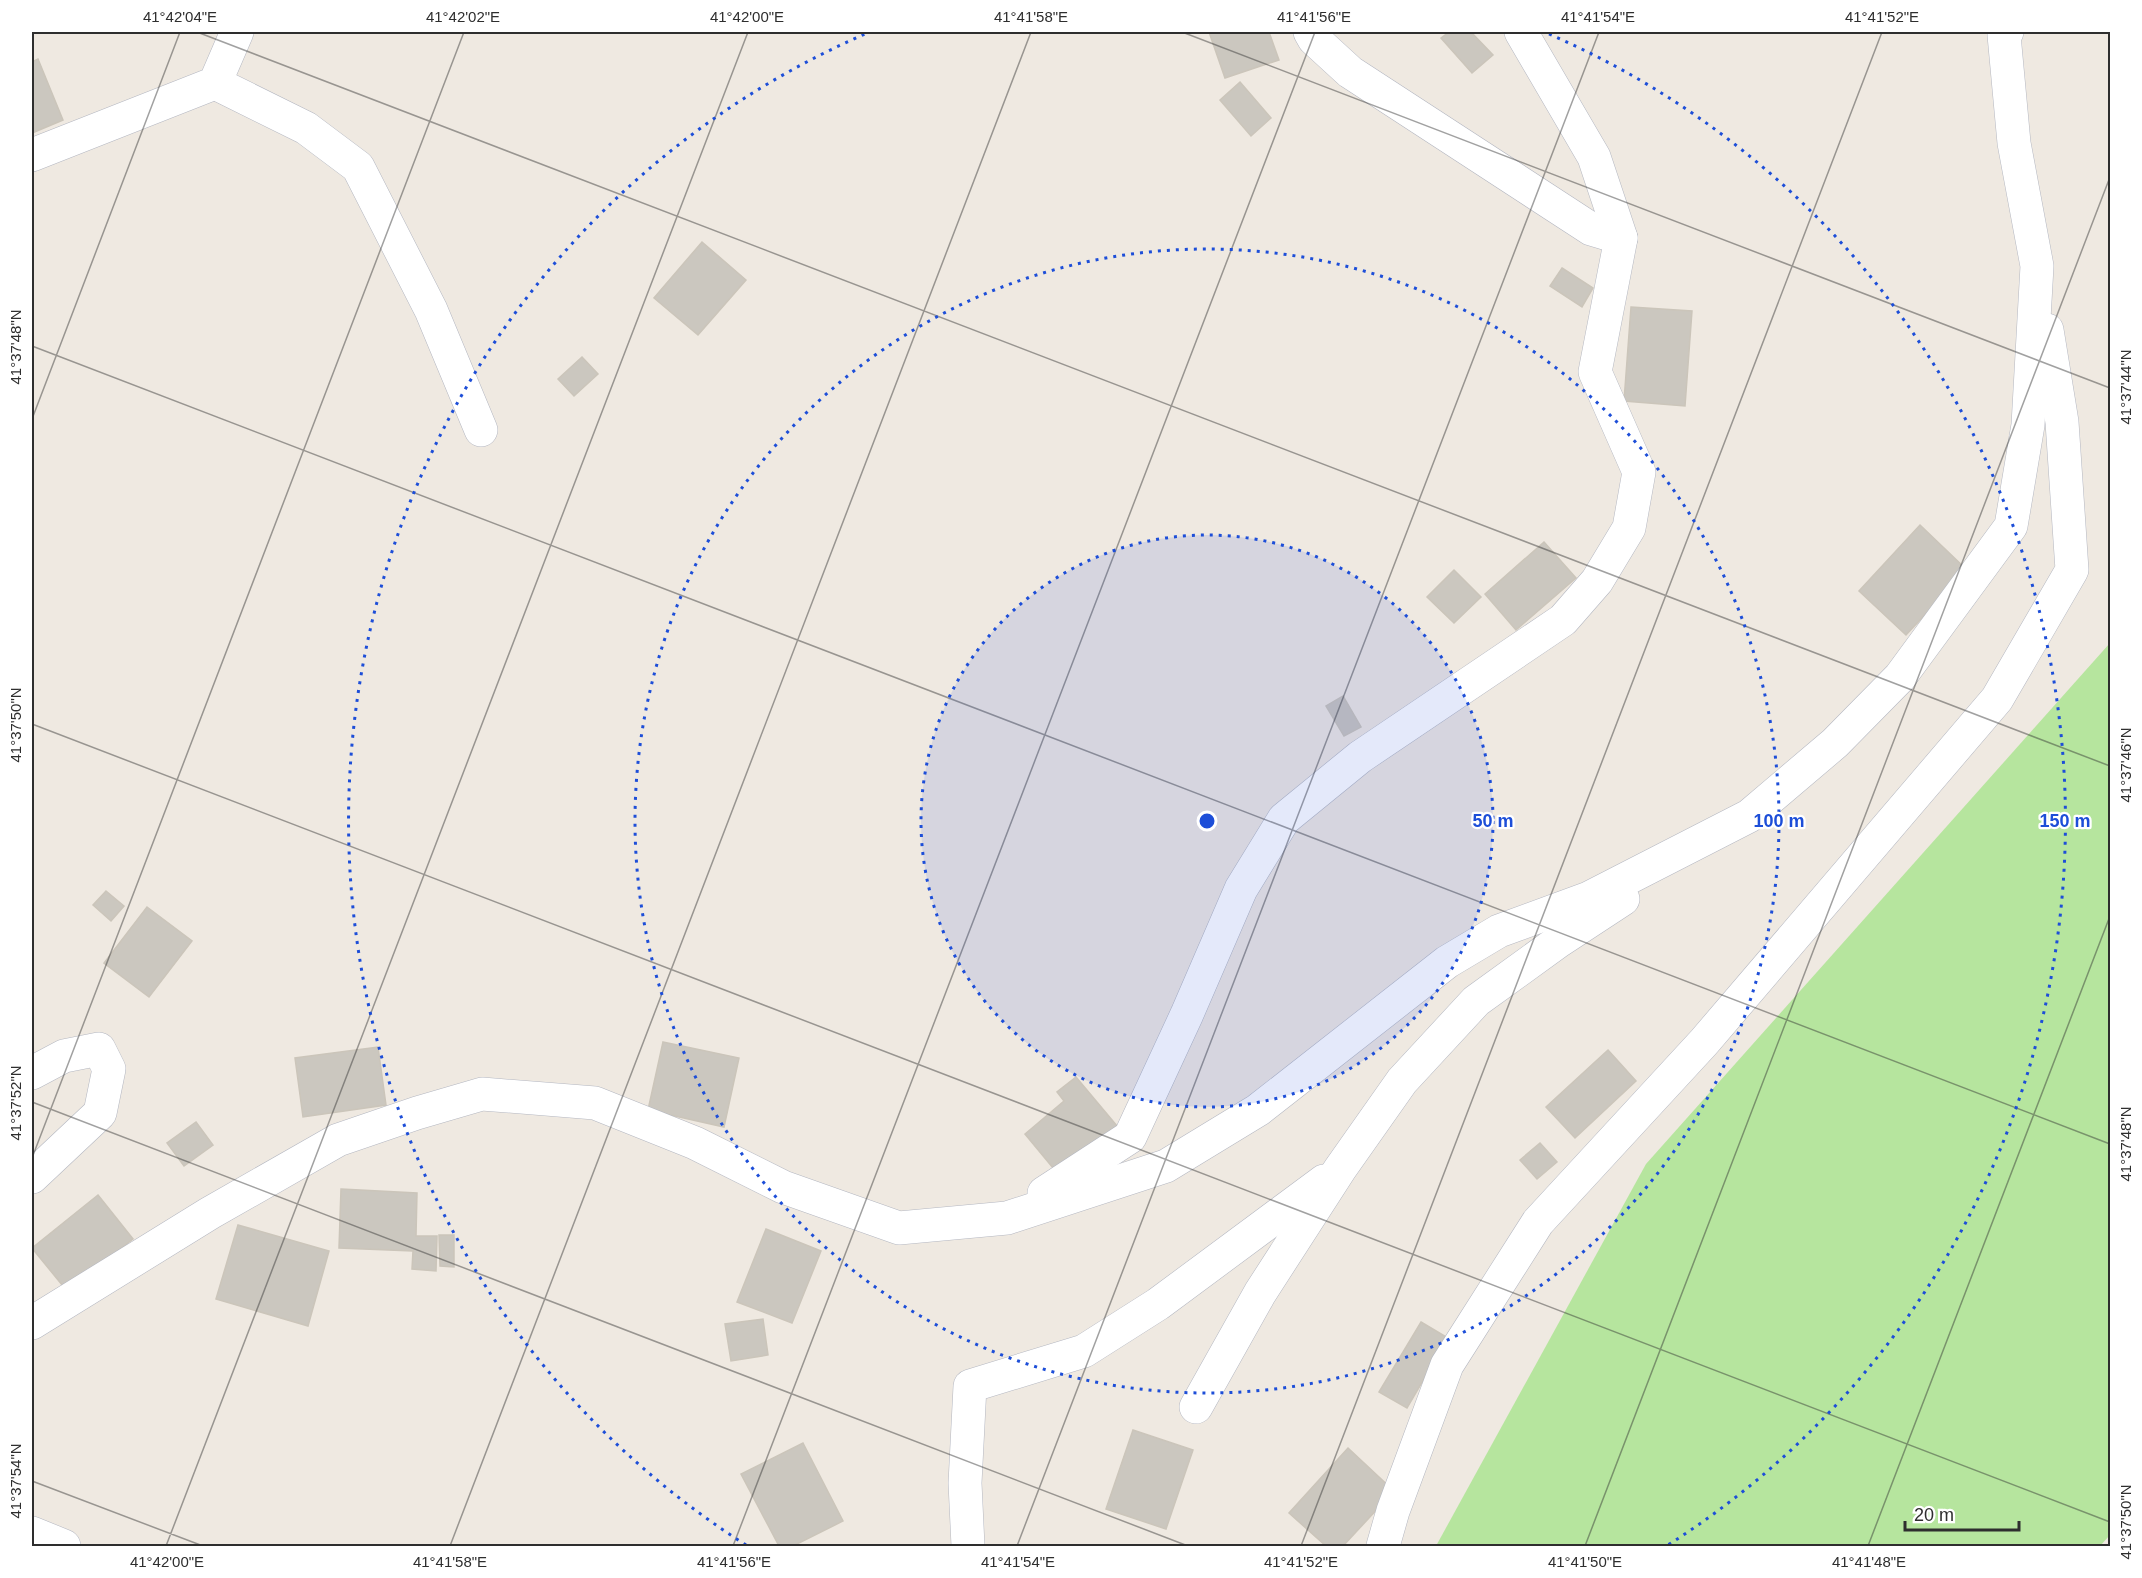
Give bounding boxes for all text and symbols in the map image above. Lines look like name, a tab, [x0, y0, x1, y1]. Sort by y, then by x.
text: 41°42'04"E	[143, 8, 217, 25]
text: 41°42'02"E	[426, 8, 500, 25]
text: 41°42'00"E	[710, 8, 784, 25]
text: 41°41'58"E	[994, 8, 1068, 25]
text: 41°41'56"E	[1277, 8, 1351, 25]
text: 41°41'54"E	[1561, 8, 1635, 25]
text: 41°41'52"E	[1845, 8, 1919, 25]
text: 41°37'48"N	[7, 309, 24, 385]
text: 41°37'44"N	[2117, 349, 2134, 425]
text: 41°37'50"N	[7, 687, 24, 763]
text: 41°37'46"N	[2117, 727, 2134, 803]
centre of rings	[1197, 811, 1217, 831]
text: 50 m	[1472, 811, 1514, 831]
text: 100 m	[1753, 811, 1805, 831]
text: 150 m	[2039, 811, 2091, 831]
text: 41°37'52"N	[7, 1065, 24, 1141]
text: 41°37'48"N	[2117, 1106, 2134, 1182]
text: 41°37'54"N	[7, 1443, 24, 1519]
text: 41°37'50"N	[2117, 1484, 2134, 1560]
scale bar	[1905, 1494, 2019, 1532]
text: 20 m	[1914, 1505, 1954, 1525]
text: 41°42'00"E	[130, 1553, 204, 1570]
text: 41°41'58"E	[413, 1553, 487, 1570]
text: 41°41'56"E	[697, 1553, 771, 1570]
text: 41°41'54"E	[981, 1553, 1055, 1570]
text: 41°41'52"E	[1264, 1553, 1338, 1570]
text: 41°41'50"E	[1548, 1553, 1622, 1570]
text: 41°41'48"E	[1832, 1553, 1906, 1570]

